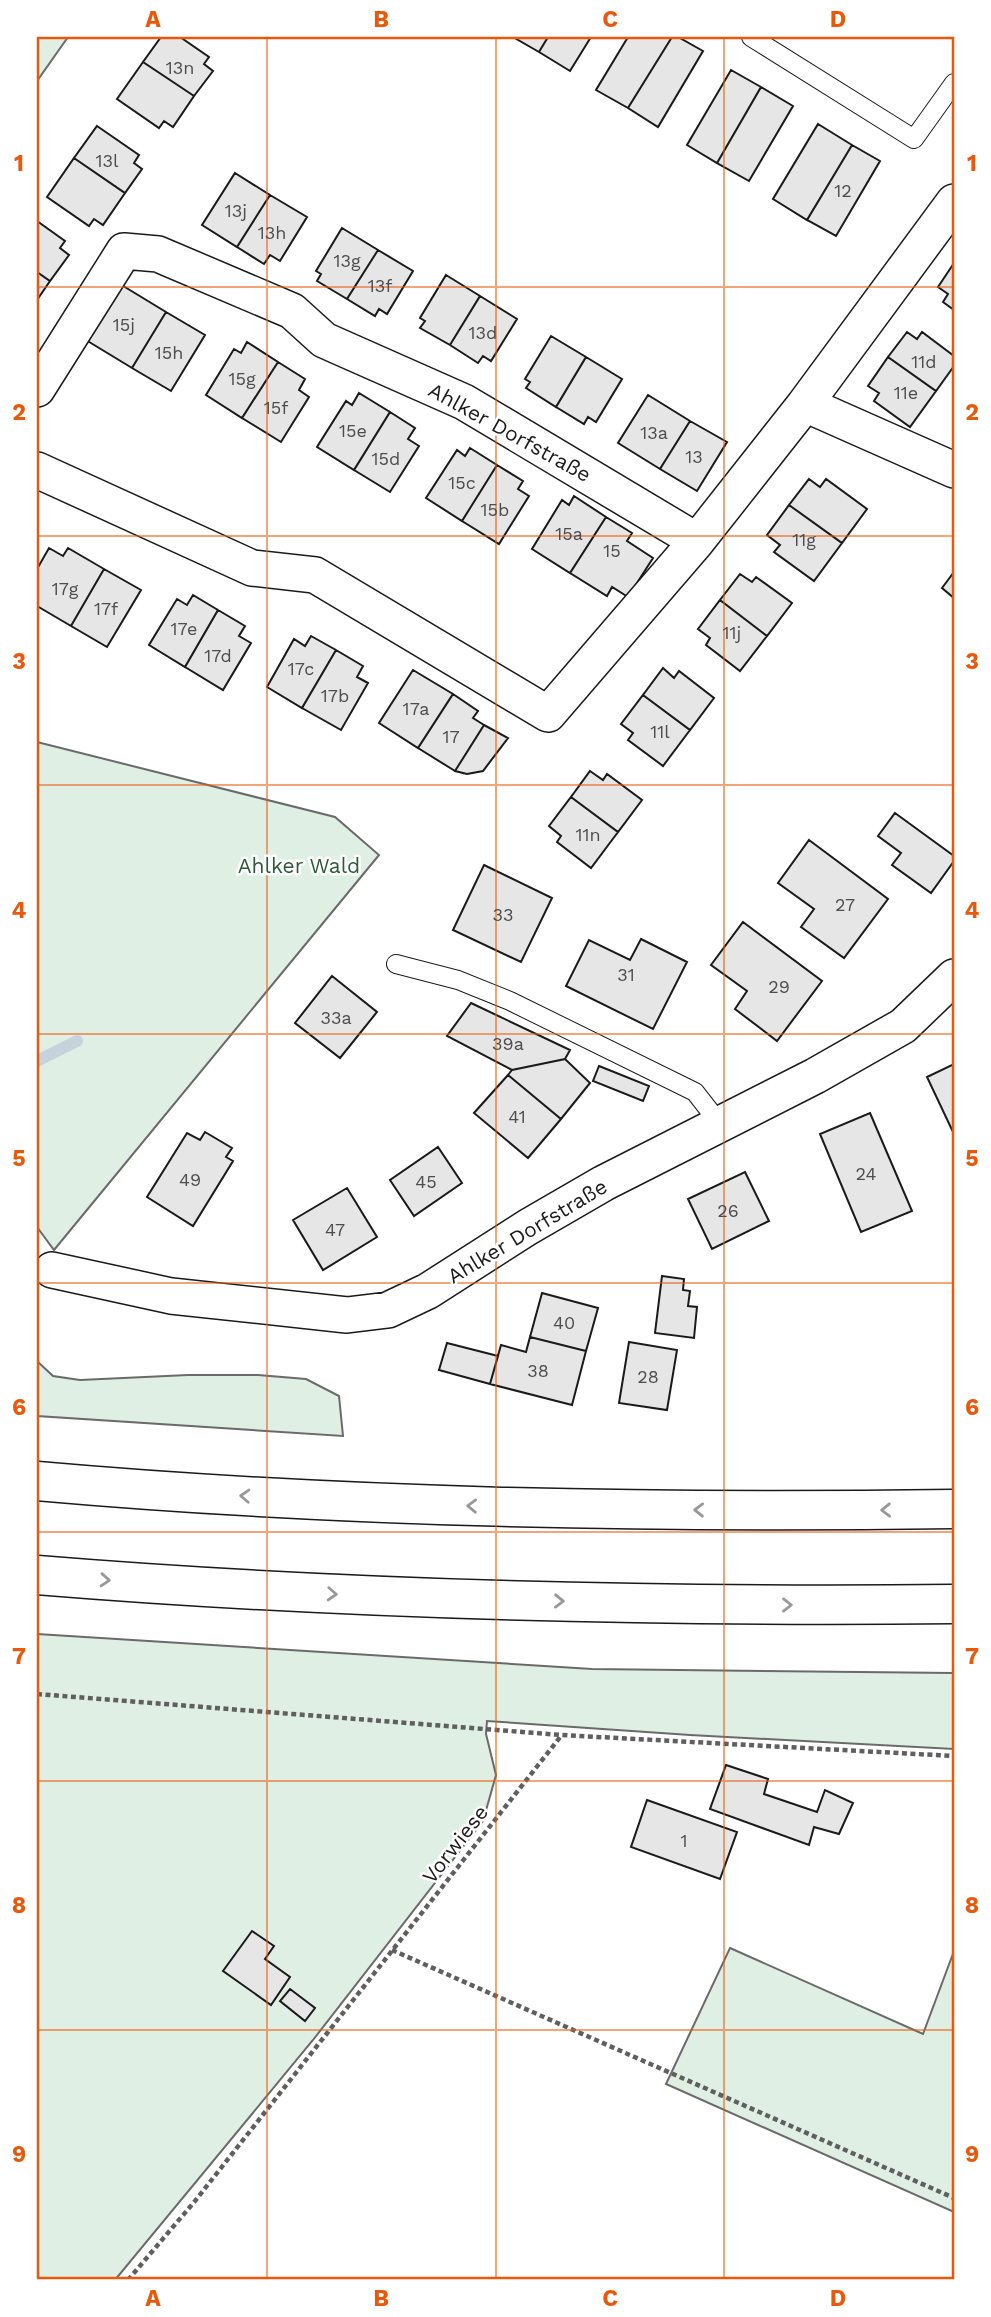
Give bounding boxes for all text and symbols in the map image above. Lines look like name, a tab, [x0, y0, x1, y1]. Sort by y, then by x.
text: A	[145, 6, 161, 33]
text: B	[373, 6, 389, 33]
text: C	[602, 6, 618, 33]
text: D	[830, 6, 846, 33]
house number: 13n	[166, 57, 194, 78]
text: 1	[14, 150, 24, 177]
house number: 13l	[95, 150, 119, 171]
text: 1	[967, 150, 977, 177]
house number: 12	[834, 180, 852, 201]
house number: 13j	[225, 200, 247, 221]
house number: 13h	[258, 222, 286, 243]
house number: 13g	[333, 250, 361, 271]
house number: 13f	[368, 275, 392, 296]
house number: 15j	[113, 314, 135, 335]
house number: 13d	[469, 322, 497, 343]
house number: 15h	[155, 342, 183, 363]
house number: 11d	[911, 351, 937, 372]
house number: 15g	[228, 368, 256, 389]
street label: Ahlker Dorfstraße	[424, 377, 596, 487]
house number: 11e	[894, 382, 918, 403]
house number: 15f	[264, 397, 288, 418]
text: 2	[12, 399, 26, 426]
text: 2	[965, 399, 979, 426]
house number: 15e	[339, 420, 367, 441]
house number: 13a	[640, 422, 668, 443]
house number: 13	[685, 446, 703, 467]
house number: 15d	[372, 448, 400, 469]
house number: 15c	[448, 472, 476, 493]
house number: 15b	[481, 499, 509, 520]
house number: 15a	[555, 523, 583, 544]
house number: 11g	[792, 529, 816, 550]
house number: 15	[603, 540, 621, 561]
house number: 17g	[52, 578, 79, 599]
house number: 17f	[94, 598, 118, 619]
house number: 17e	[171, 618, 197, 639]
house number: 11j	[723, 622, 741, 643]
house number: 17d	[204, 645, 232, 666]
text: 3	[12, 648, 26, 675]
text: 3	[965, 648, 979, 675]
house number: 17c	[288, 658, 314, 679]
house number: 17b	[321, 685, 349, 706]
house number: 17a	[403, 698, 429, 719]
house number: 11l	[650, 721, 670, 742]
house number: 17	[442, 726, 460, 747]
house number: 11n	[575, 824, 601, 845]
park label: Ahlker Wald	[238, 853, 360, 878]
house number: 27	[835, 894, 855, 915]
text: 4	[12, 897, 27, 924]
text: 4	[965, 897, 980, 924]
house number: 33	[493, 904, 514, 925]
house number: 31	[617, 964, 635, 985]
house number: 29	[768, 976, 790, 997]
house number: 33a	[320, 1007, 352, 1028]
house number: 39a	[492, 1033, 524, 1054]
house number: 41	[508, 1106, 526, 1127]
text: 5	[12, 1145, 26, 1172]
text: 5	[965, 1145, 979, 1172]
house number: 24	[856, 1163, 876, 1184]
house number: 49	[179, 1169, 201, 1190]
house number: 45	[415, 1171, 437, 1192]
street label: Ahlker Dorfstraße	[443, 1173, 611, 1289]
house number: 26	[717, 1200, 739, 1221]
house number: 47	[325, 1219, 345, 1240]
house number: 40	[553, 1312, 575, 1333]
house number: 38	[527, 1360, 549, 1381]
house number: 28	[637, 1366, 659, 1387]
text: 6	[12, 1394, 26, 1421]
text: 6	[965, 1394, 979, 1421]
one-way arrow	[239, 1488, 250, 1503]
one-way arrow	[466, 1499, 477, 1514]
one-way arrow	[694, 1502, 704, 1518]
one-way arrow	[880, 1502, 891, 1517]
one-way arrow	[100, 1572, 111, 1587]
one-way arrow	[327, 1586, 338, 1601]
one-way arrow	[554, 1594, 565, 1609]
one-way arrow	[781, 1598, 792, 1613]
text: 7	[12, 1643, 26, 1670]
text: 7	[965, 1643, 979, 1670]
street label: Vorwiese	[417, 1800, 493, 1888]
house number: 1	[680, 1830, 688, 1851]
text: 8	[12, 1892, 26, 1919]
text: 8	[965, 1892, 979, 1919]
text: 9	[12, 2141, 26, 2168]
text: 9	[965, 2141, 979, 2168]
text: A	[145, 2285, 161, 2312]
text: B	[373, 2285, 389, 2312]
text: C	[602, 2285, 618, 2312]
text: D	[830, 2285, 846, 2312]

